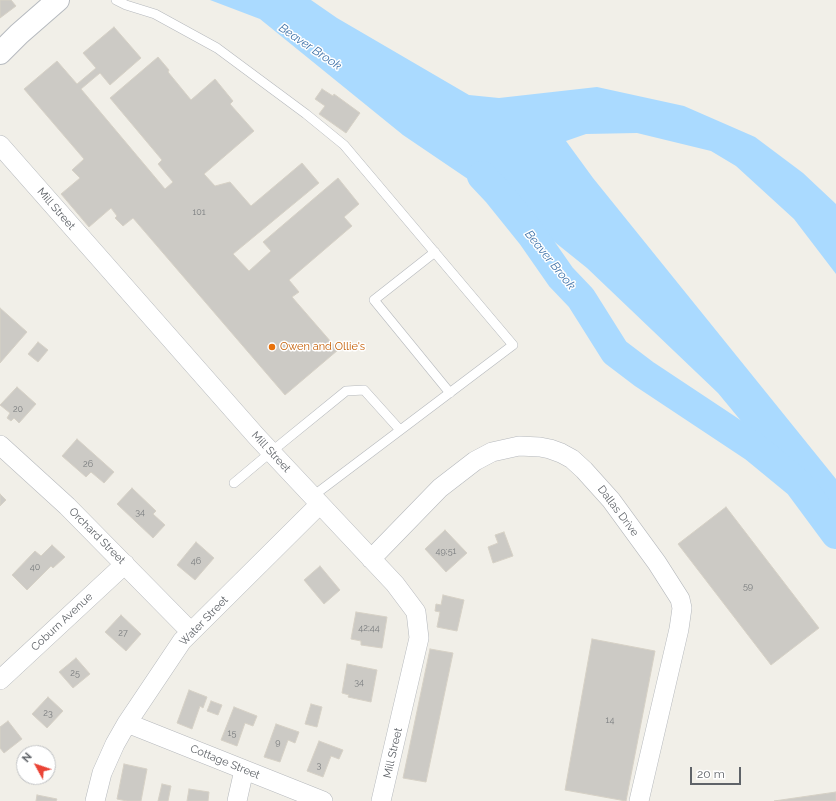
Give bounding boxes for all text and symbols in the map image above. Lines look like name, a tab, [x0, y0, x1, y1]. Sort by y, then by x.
water label: Beaver Brook	[276, 21, 344, 73]
street label: Mill Street	[34, 185, 78, 233]
house number: 101	[192, 207, 206, 217]
water label: Beaver Brook	[522, 227, 578, 293]
place label: Owen and Ollie's	[280, 340, 365, 354]
marker: Owen and Ollie's	[267, 342, 277, 352]
house number: 20	[13, 404, 23, 414]
street label: Mill Street	[249, 429, 293, 475]
house number: 26	[83, 459, 93, 469]
street label: Dallas Drive	[595, 483, 641, 539]
street label: Orchard Street	[66, 505, 128, 567]
house number: 34	[135, 507, 145, 517]
house number: 49;51	[436, 546, 456, 556]
house number: 46	[191, 556, 201, 566]
house number: 40	[30, 562, 40, 572]
house number: 59	[743, 581, 753, 591]
street label: Coburn Avenue	[29, 590, 95, 654]
street label: Water Street	[177, 593, 231, 649]
house number: 42;44	[358, 623, 380, 633]
house number: 27	[118, 628, 128, 638]
house number: 25	[70, 668, 80, 678]
house number: 34	[354, 677, 364, 687]
house number: 23	[43, 708, 53, 718]
house number: 14	[606, 715, 614, 725]
street label: Mill Street	[381, 727, 405, 779]
house number: 15	[228, 728, 236, 738]
house number: 9	[275, 737, 281, 747]
street label: Cottage Street	[188, 742, 262, 782]
north arrow	[16, 745, 56, 785]
text: N	[20, 750, 35, 765]
scale bar	[692, 759, 743, 785]
house number: 3	[317, 760, 321, 770]
text: 20 m	[697, 767, 725, 781]

